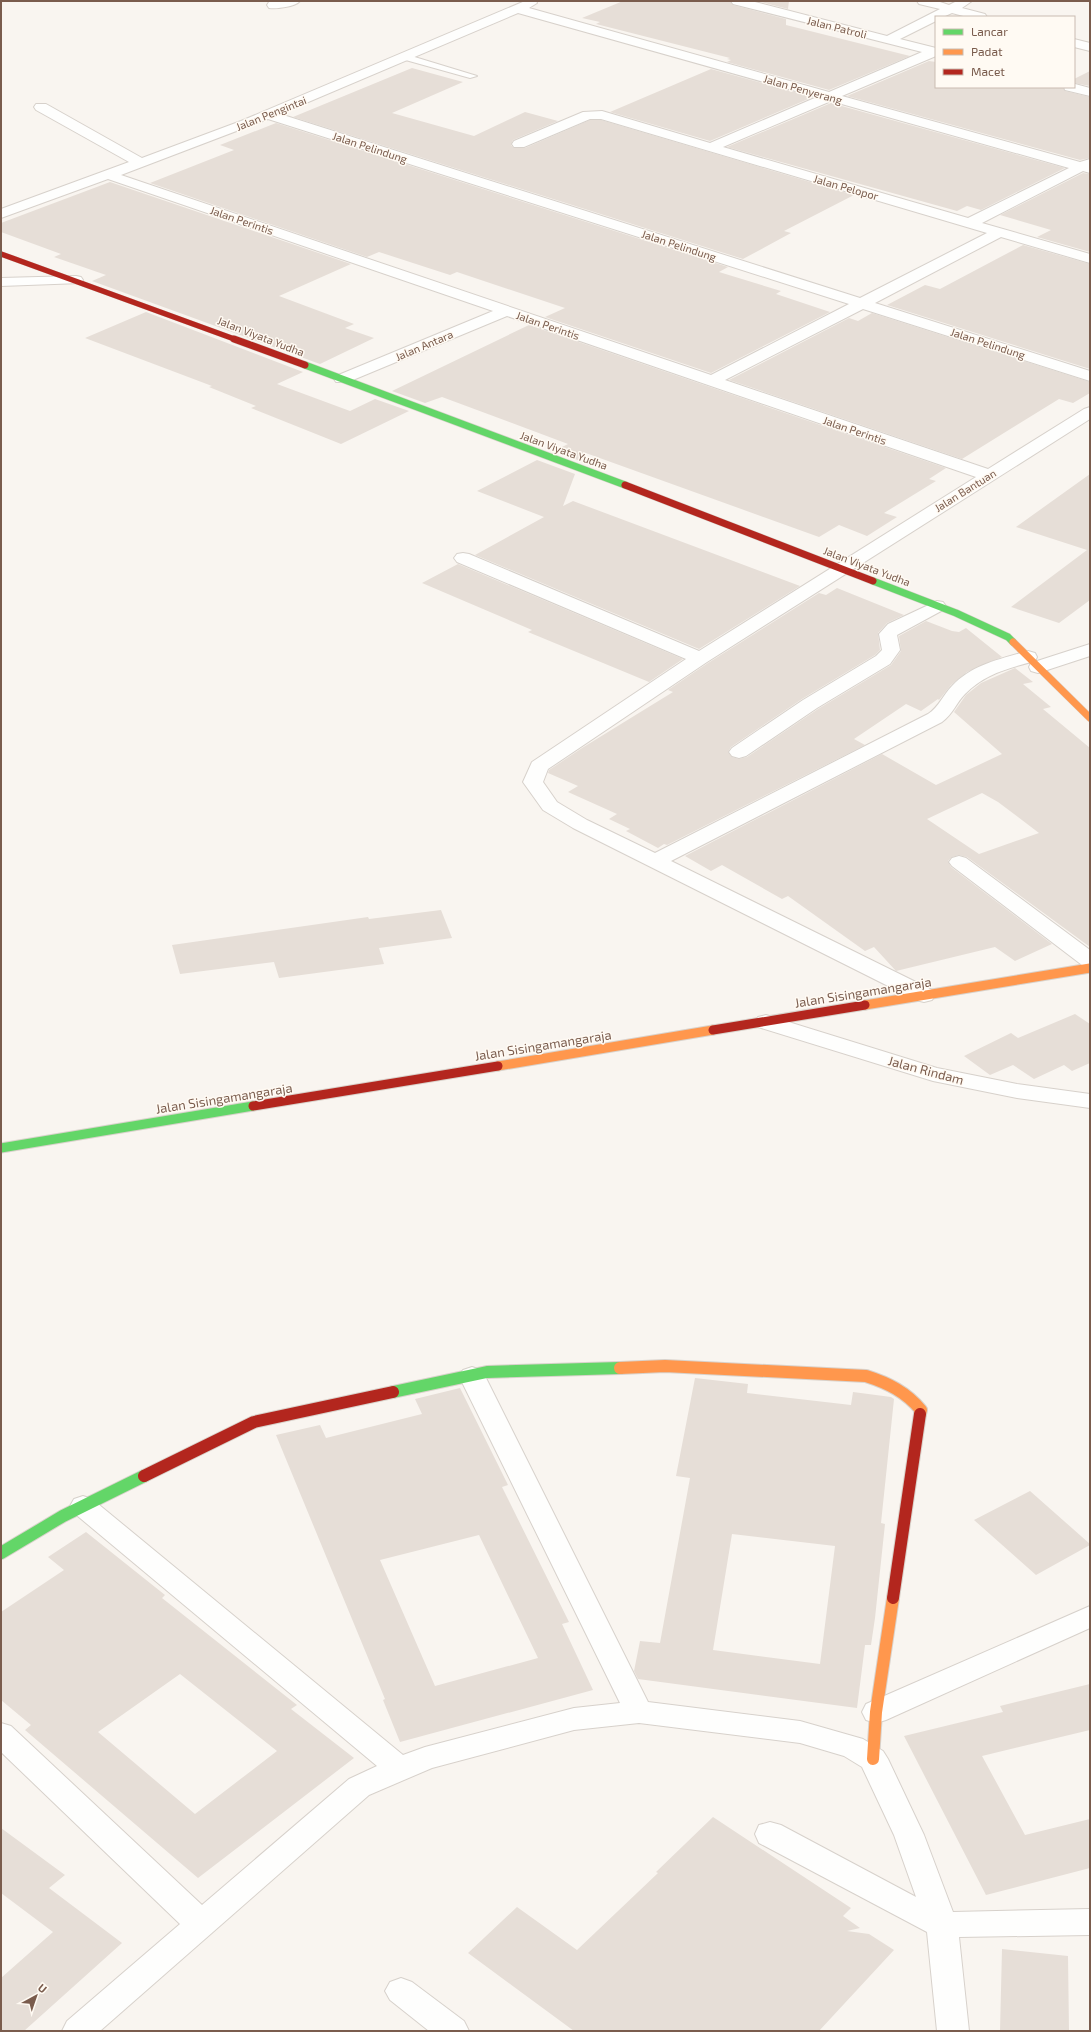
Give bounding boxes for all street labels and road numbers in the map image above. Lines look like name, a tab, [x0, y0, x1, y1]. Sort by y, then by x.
street label: Jalan Patroli	[806, 13, 868, 41]
street label: Jalan Penyerang	[762, 72, 844, 106]
street label: Jalan Pengintai	[234, 93, 308, 133]
street label: Jalan Pelindung	[331, 129, 409, 165]
street label: Jalan Pelopor	[812, 172, 880, 203]
street label: Jalan Perintis	[209, 203, 276, 237]
street label: Jalan Pelindung	[640, 227, 718, 263]
street label: Jalan Perintis	[515, 308, 582, 342]
street label: Jalan Viyata Yudha	[216, 313, 306, 359]
street label: Jalan Pelindung	[949, 325, 1027, 361]
street label: Jalan Antara	[393, 327, 455, 363]
street label: Jalan Perintis	[822, 413, 889, 447]
street label: Jalan Viyata Yudha	[519, 428, 609, 472]
street label: Jalan Bantuan	[932, 466, 998, 514]
street label: Jalan Viyata Yudha	[822, 543, 912, 589]
street label: Jalan Sisingamangaraja	[793, 973, 933, 1011]
street label: Jalan Sisingamangaraja	[473, 1026, 613, 1064]
street label: Jalan Rindam	[886, 1052, 966, 1088]
street label: Jalan Sisingamangaraja	[154, 1079, 294, 1117]

